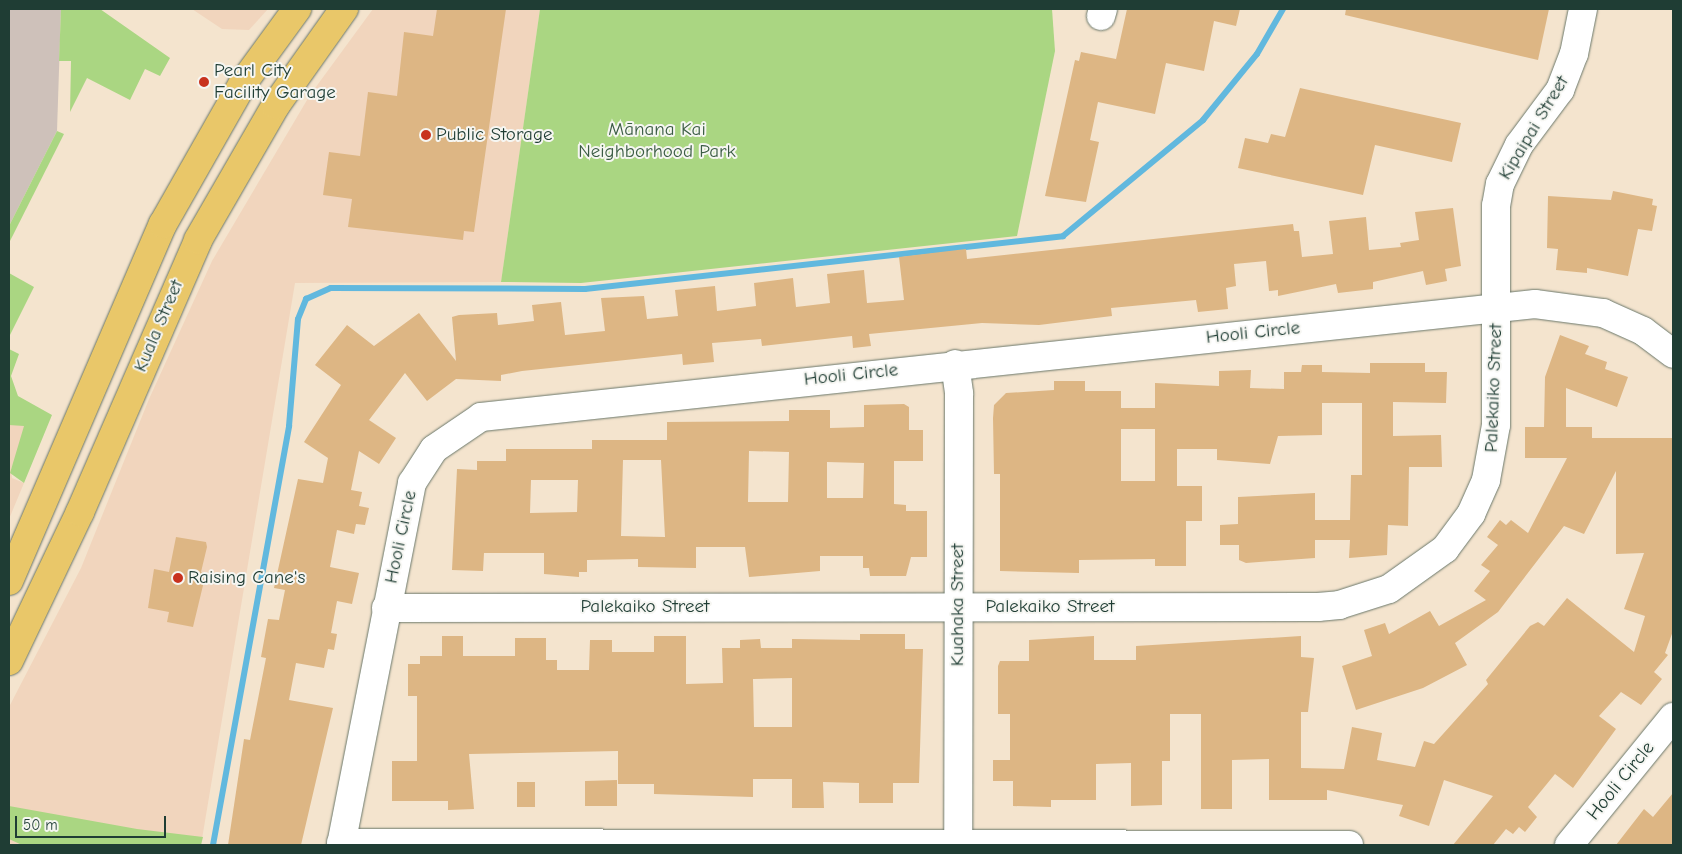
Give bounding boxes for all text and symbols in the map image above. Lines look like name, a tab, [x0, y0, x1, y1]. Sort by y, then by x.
place label: Pearl City Facility Garage	[214, 60, 336, 104]
street label: Kipaipai Street	[1494, 72, 1574, 184]
marker: Pearl City Facility Garage	[198, 76, 210, 88]
park label: Mānana Kai Neighborhood Park	[578, 119, 736, 163]
place label: Public Storage	[436, 124, 552, 146]
marker: Public Storage	[420, 129, 432, 141]
street label: Kuala Street	[129, 276, 189, 376]
street label: Hooli Circle	[1205, 317, 1301, 349]
street label: Palekaiko Street	[1480, 323, 1508, 453]
street label: Hooli Circle	[803, 359, 899, 391]
street label: Hooli Circle	[380, 488, 422, 586]
street label: Kuahaka Street	[947, 544, 969, 666]
place label: Raising Cane's	[188, 567, 305, 589]
marker: Raising Cane's	[172, 572, 184, 584]
street label: Palekaiko Street	[580, 596, 710, 618]
street label: Palekaiko Street	[985, 596, 1115, 618]
street label: Hooli Circle	[1582, 737, 1660, 825]
scale bar	[18, 806, 169, 838]
text: 50 m	[23, 816, 58, 834]

